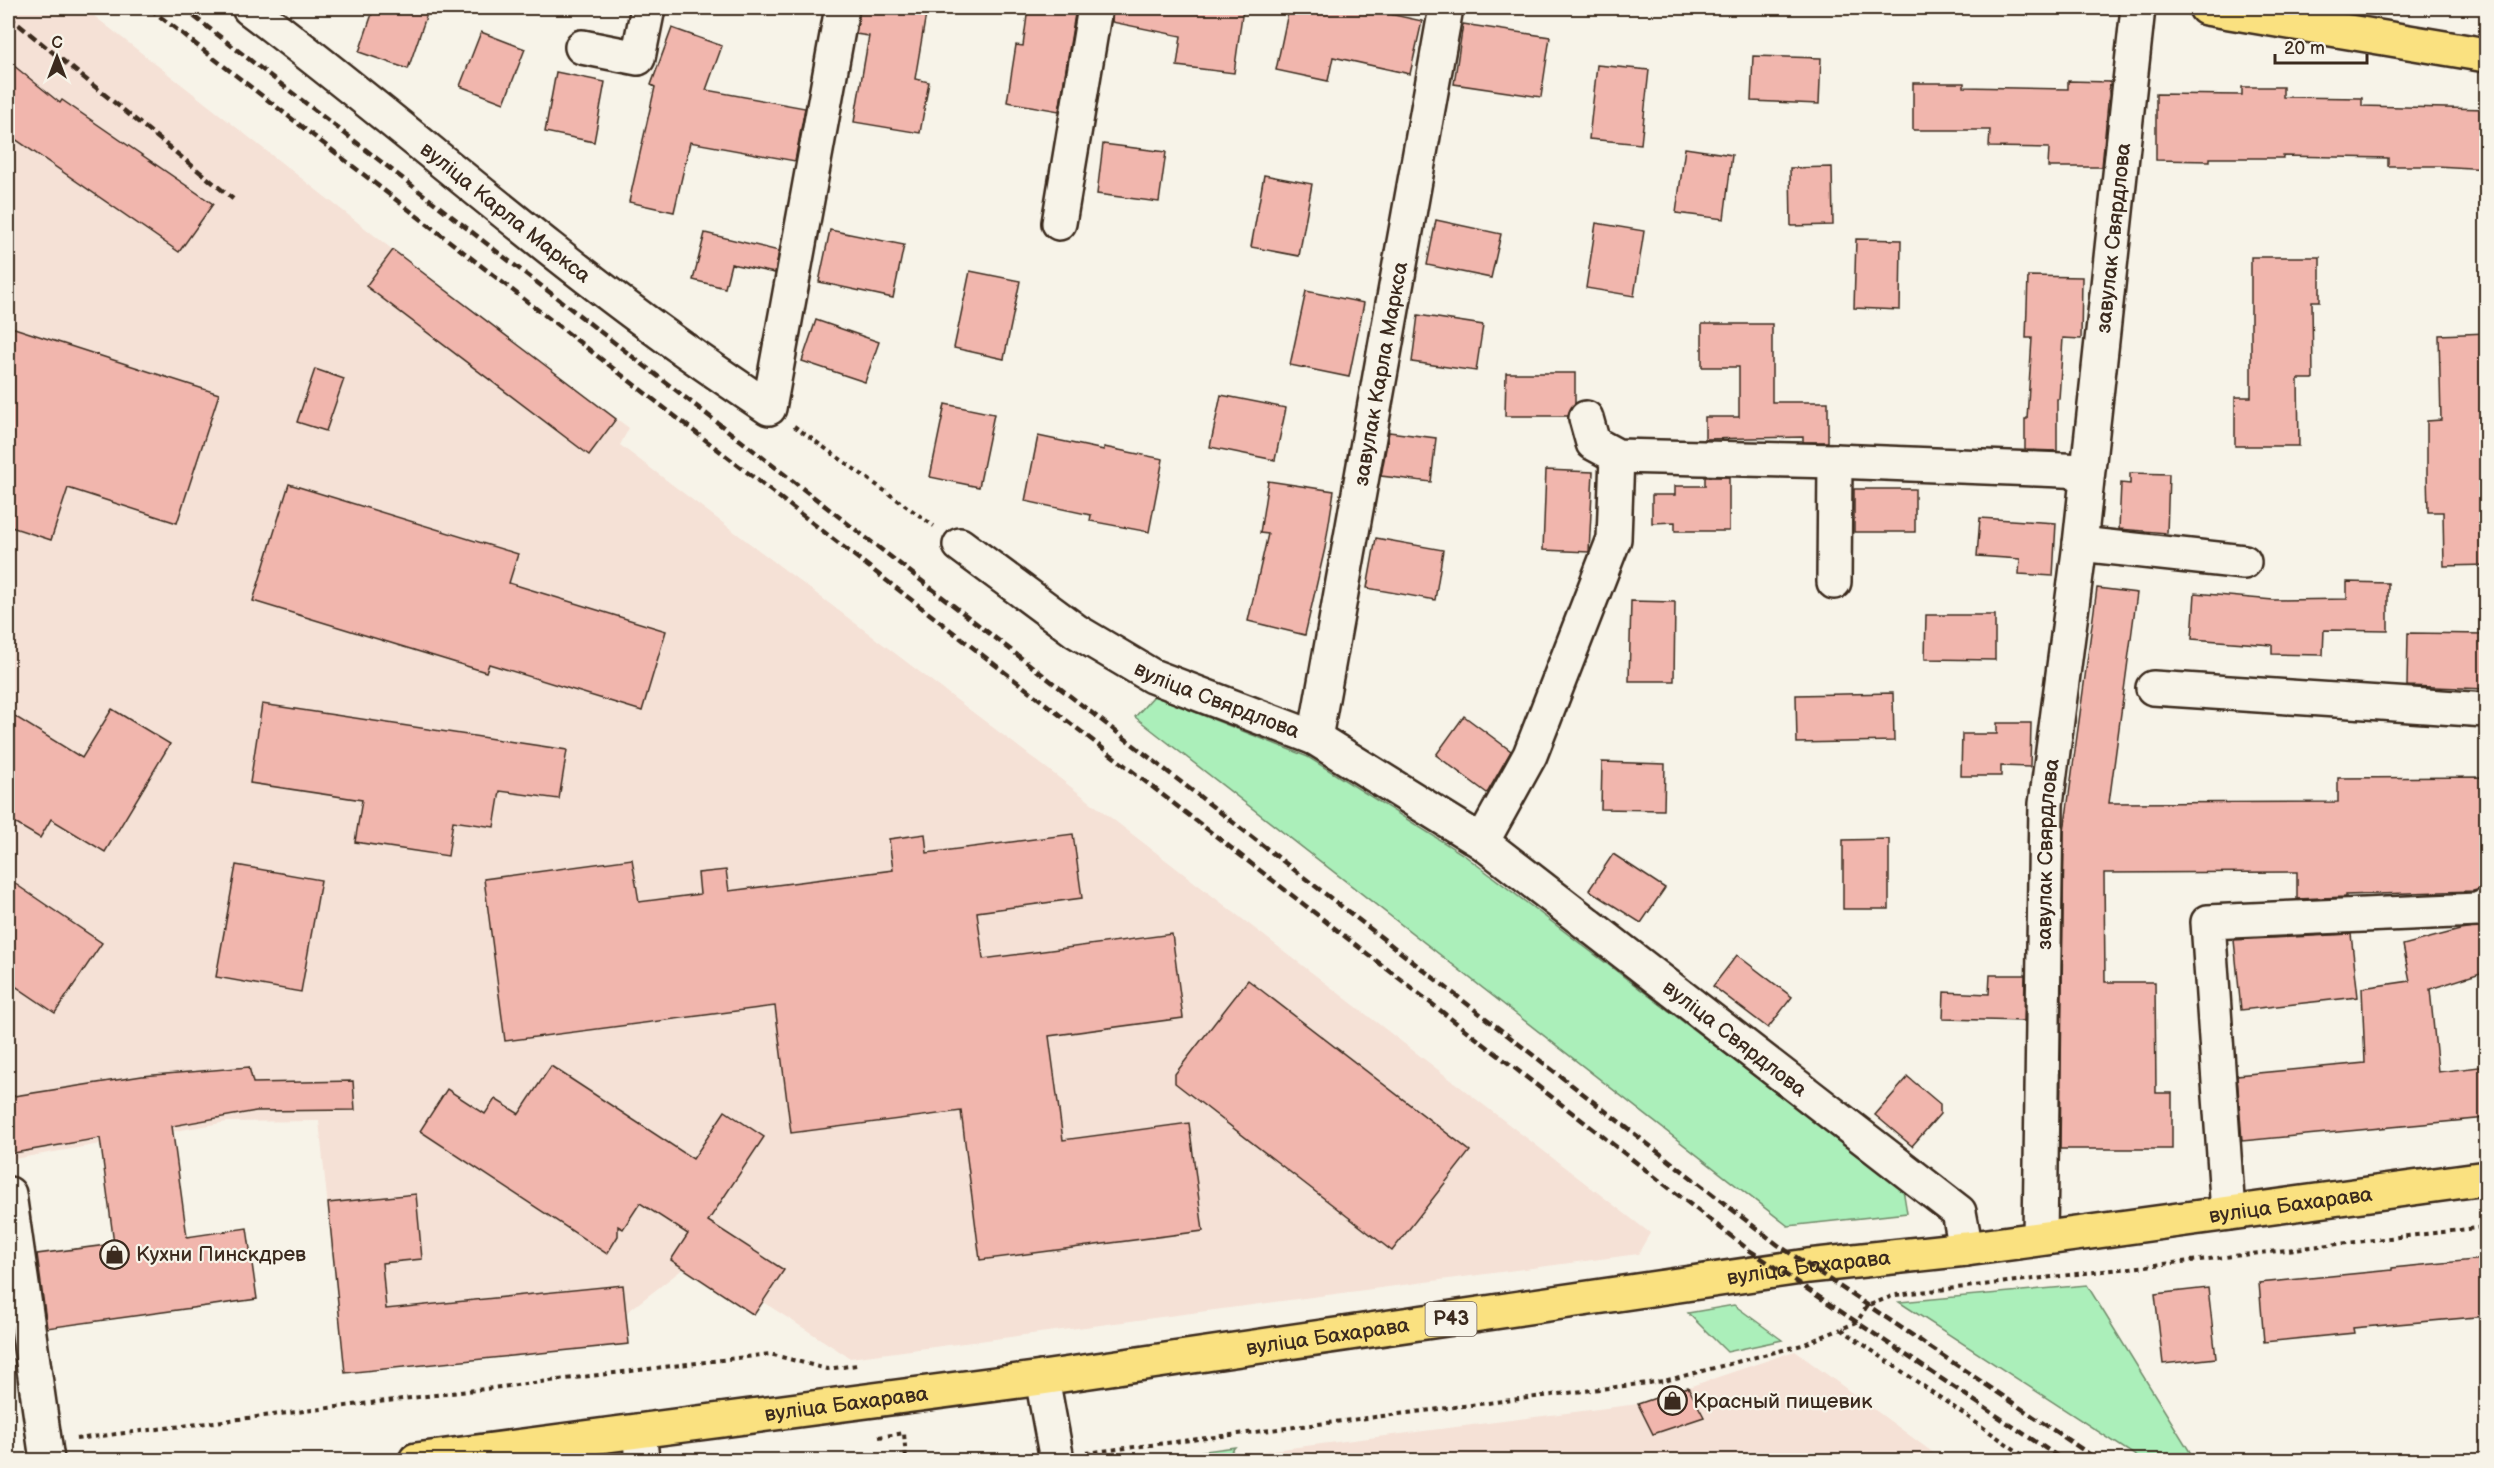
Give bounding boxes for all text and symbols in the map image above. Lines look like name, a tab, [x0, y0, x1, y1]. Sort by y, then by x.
north arrow	[27, 27, 87, 87]
scale bar	[2275, 27, 2366, 65]
text: С	[51, 34, 63, 53]
text: 20 m	[2284, 38, 2325, 59]
street label: вуліца Карла Маркса	[415, 136, 596, 288]
street label: завулак Свярдлова	[2090, 141, 2136, 335]
street label: завулак Карла Маркса	[1348, 259, 1413, 488]
street label: вуліца Свярдлова	[1130, 656, 1304, 744]
street label: завулак Свярдлова	[2031, 756, 2064, 950]
street label: вуліца Свярдлова	[1658, 975, 1812, 1102]
street label: вуліца Бахарава	[2207, 1181, 2374, 1228]
shop icon: Кухни Пинскдрев	[99, 1238, 131, 1270]
place label: Кухни Пинскдрев	[136, 1242, 306, 1267]
street label: вуліца Бахарава	[1725, 1245, 1892, 1290]
road number: Р43	[1426, 1302, 1476, 1336]
street label: вуліца Бахарава	[1244, 1312, 1411, 1361]
street label: вуліца Бахарава	[763, 1380, 930, 1427]
shop icon: Красный пищевик	[1656, 1385, 1688, 1417]
place label: Красный пищевик	[1693, 1389, 1872, 1414]

